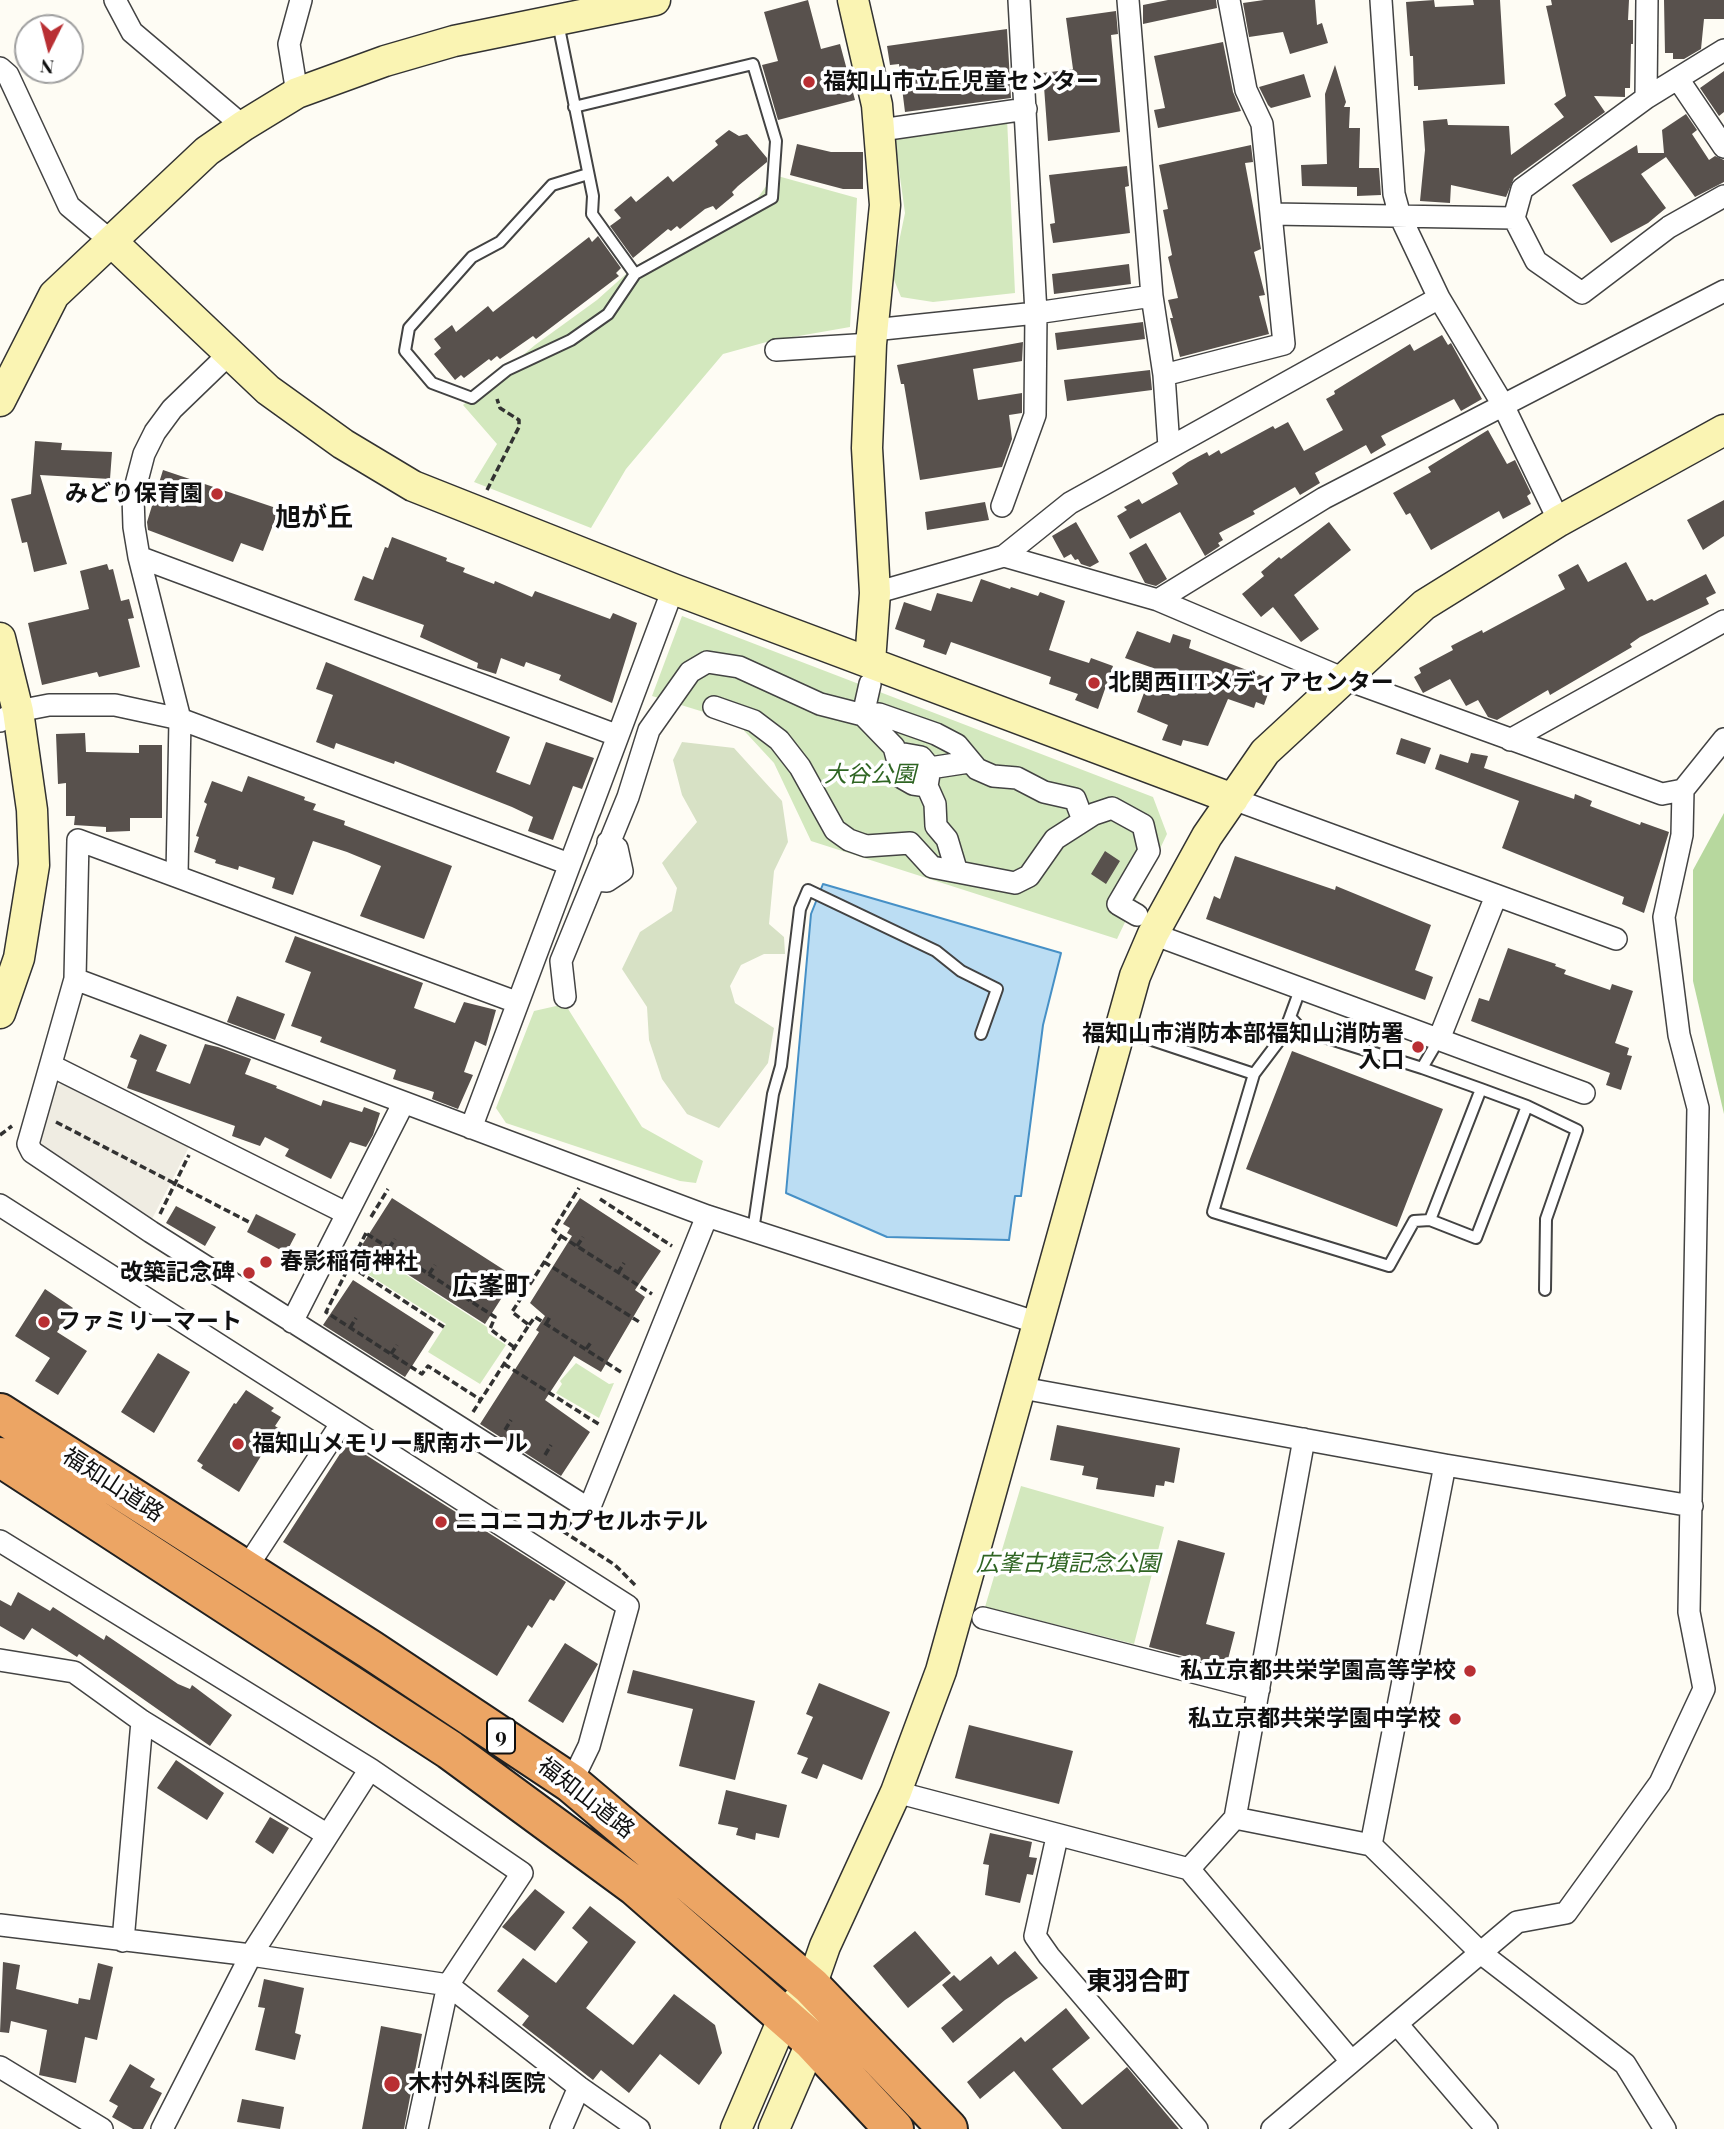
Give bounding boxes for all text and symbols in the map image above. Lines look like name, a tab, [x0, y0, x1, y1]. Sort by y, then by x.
north arrow	[14, 14, 84, 84]
text: N	[39, 54, 55, 82]
place label: 福知山市立丘児童センター	[823, 68, 1099, 96]
marker: 福知山市立丘児童センター	[801, 74, 817, 90]
place label: みどり保育園	[65, 480, 203, 508]
marker: みどり保育園	[209, 486, 225, 502]
district label: 旭が丘	[275, 502, 353, 534]
place label: 北関西IITメディアセンター	[1108, 669, 1394, 697]
marker: 北関西IITメディアセンター	[1086, 675, 1102, 691]
park label: 大谷公園	[824, 761, 916, 789]
place label: 福知山市消防本部福知山消防署 入口	[1082, 1020, 1404, 1074]
marker: 福知山市消防本部福知山消防署 入口	[1410, 1039, 1426, 1055]
place label: 春影稲荷神社	[280, 1248, 418, 1276]
marker: 春影稲荷神社	[258, 1254, 274, 1270]
place label: 改築記念碑	[120, 1259, 235, 1287]
marker: 改築記念碑	[241, 1265, 257, 1281]
district label: 広峯町	[452, 1271, 530, 1303]
place label: ファミリーマート	[58, 1308, 242, 1336]
marker: ファミリーマート	[36, 1314, 52, 1330]
place label: 福知山メモリー駅南ホール	[252, 1430, 528, 1458]
marker: 福知山メモリー駅南ホール	[230, 1436, 246, 1452]
street label: 福知山道路	[57, 1442, 169, 1528]
place label: ニコニコカプセルホテル	[455, 1508, 708, 1536]
marker: ニコニコカプセルホテル	[433, 1514, 449, 1530]
park label: 広峯古墳記念公園	[976, 1550, 1160, 1578]
place label: 私立京都共栄学園高等学校	[1180, 1657, 1456, 1685]
marker: 私立京都共栄学園高等学校	[1462, 1663, 1478, 1679]
place label: 私立京都共栄学園中学校	[1188, 1705, 1441, 1733]
marker: 私立京都共栄学園中学校	[1447, 1711, 1463, 1727]
road number: 9	[487, 1718, 515, 1754]
street label: 福知山道路	[532, 1752, 640, 1844]
district label: 東羽合町	[1086, 1966, 1190, 1998]
place label: 木村外科医院	[408, 2070, 546, 2098]
marker: 木村外科医院	[382, 2074, 402, 2094]

